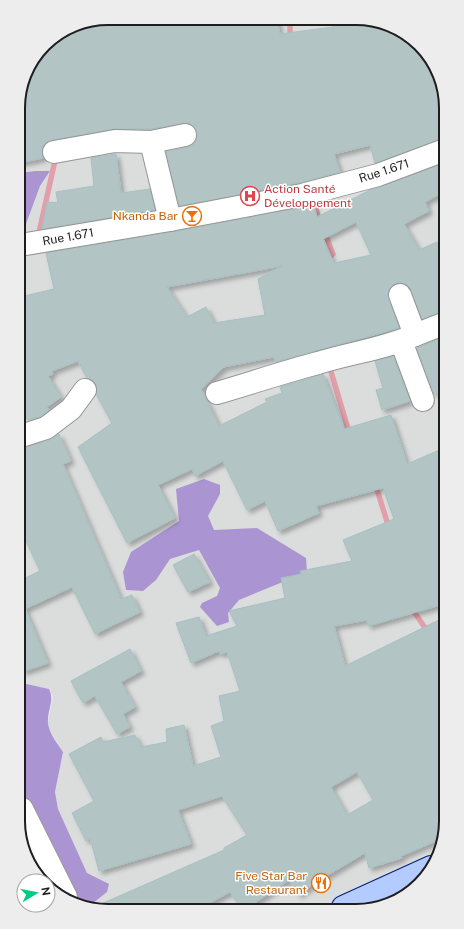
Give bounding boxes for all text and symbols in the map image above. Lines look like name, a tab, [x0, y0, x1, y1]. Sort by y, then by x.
street label: Rue 1.671	[357, 156, 411, 186]
place label: Action Santé Développement	[264, 182, 352, 210]
hospital icon: Action Santé Développement	[239, 185, 261, 207]
bar icon: Nkanda Bar	[181, 205, 203, 227]
place label: Nkanda Bar	[113, 209, 178, 223]
street label: Rue 1.671	[41, 226, 95, 248]
place label: Five Star Bar Restaurant	[235, 869, 307, 897]
restaurant icon: Five Star Bar Restaurant	[310, 872, 332, 894]
north arrow	[16, 873, 56, 913]
text: N	[39, 886, 53, 897]

